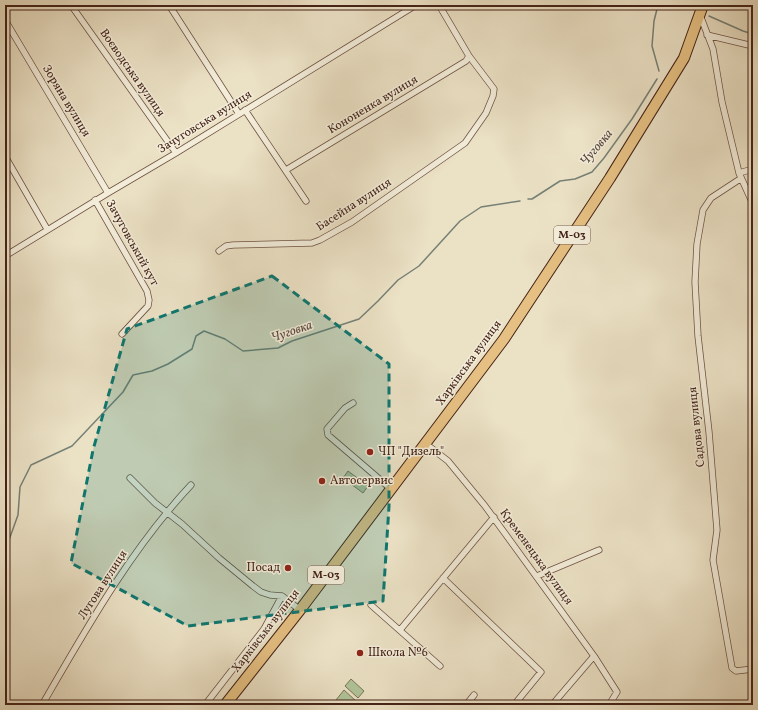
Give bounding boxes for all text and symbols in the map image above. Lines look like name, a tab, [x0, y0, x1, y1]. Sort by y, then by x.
street label: Воєводська вулиця	[96, 26, 168, 120]
street label: Зоряна вулиця	[38, 62, 94, 140]
street label: Кононенка вулиця	[325, 72, 421, 138]
street label: Зачуговська вулиця	[155, 87, 255, 157]
water label: Чуговка	[576, 126, 618, 170]
street label: Басейна вулиця	[313, 175, 395, 235]
street label: Зачуговський кут	[102, 197, 162, 289]
road number: М-03	[554, 226, 590, 244]
water label: Чуговка	[269, 317, 315, 347]
street label: Харківська вулиця	[433, 317, 505, 409]
street label: Садова вулиця	[685, 386, 709, 468]
place label: ЧП "Дизель"	[378, 444, 444, 460]
marker: ЧП "Дизель"	[365, 447, 375, 457]
place label: Автосервис	[330, 473, 393, 489]
marker: Автосервис	[317, 476, 327, 486]
street label: Кременецька вулиця	[496, 506, 576, 608]
street label: Лугова вулиця	[75, 547, 131, 623]
place label: Посад	[247, 560, 280, 576]
marker: Посад	[283, 563, 293, 573]
road number: М-03	[308, 566, 344, 584]
street label: Харківська вулиця	[228, 586, 304, 676]
place label: Школа №6	[368, 645, 428, 661]
marker: Школа №6	[355, 648, 365, 658]

